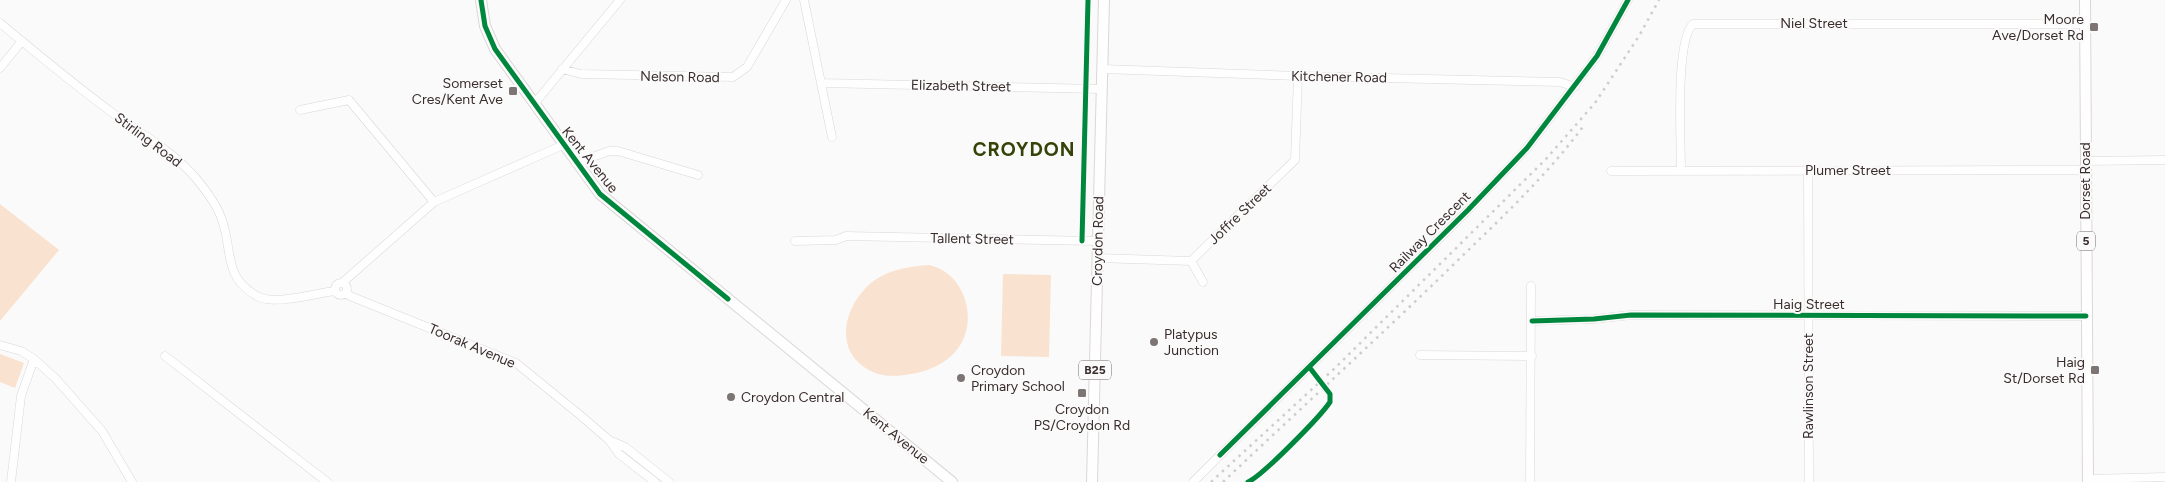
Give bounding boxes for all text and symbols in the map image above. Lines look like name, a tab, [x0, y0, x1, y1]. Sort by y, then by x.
place label: Moore Ave/Dorset Rd	[1992, 11, 2084, 44]
street label: Niel Street	[1780, 15, 1848, 32]
marker: Moore Ave/Dorset Rd	[2088, 21, 2100, 33]
street label: Nelson Road	[640, 68, 720, 86]
street label: Kitchener Road	[1291, 68, 1387, 86]
place label: Somerset Cres/Kent Ave	[412, 75, 503, 108]
street label: Elizabeth Street	[911, 77, 1011, 95]
marker: Somerset Cres/Kent Ave	[507, 85, 519, 97]
street label: Stirling Road	[111, 109, 185, 171]
street label: Kent Avenue	[558, 124, 622, 197]
district label: CROYDON	[973, 138, 1075, 161]
street label: Dorset Road	[2077, 142, 2094, 220]
street label: Plumer Street	[1805, 162, 1891, 179]
street label: Joffre Street	[1205, 180, 1275, 248]
street label: Railway Crescent	[1386, 188, 1474, 276]
street label: Croydon Road	[1089, 196, 1107, 286]
street label: Tallent Street	[930, 230, 1014, 248]
road number: 5	[2077, 232, 2095, 250]
street label: Haig Street	[1773, 296, 1845, 313]
street label: Toorak Avenue	[426, 320, 518, 372]
place label: Platypus Junction	[1164, 326, 1219, 359]
street label: Rawlinson Street	[1800, 333, 1817, 439]
marker: Platypus Junction	[1148, 336, 1160, 348]
place label: Haig St/Dorset Rd	[2003, 354, 2085, 387]
road number: B25	[1079, 360, 1111, 380]
place label: Croydon Primary School	[971, 362, 1065, 395]
marker: Haig St/Dorset Rd	[2089, 364, 2101, 376]
marker: Croydon Primary School	[955, 372, 967, 384]
marker: Croydon PS/Croydon Rd	[1076, 387, 1088, 399]
place label: Croydon Central	[741, 389, 844, 406]
marker: Croydon Central	[725, 391, 737, 403]
place label: Croydon PS/Croydon Rd	[1034, 401, 1130, 434]
street label: Kent Avenue	[860, 404, 933, 468]

